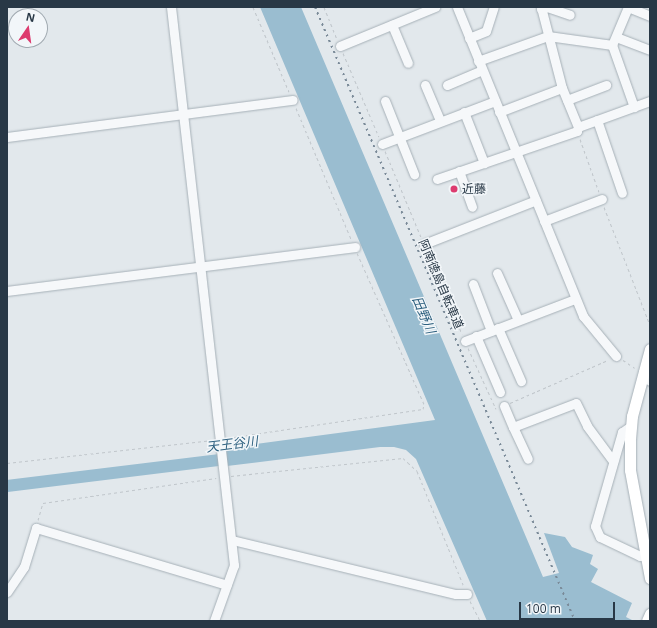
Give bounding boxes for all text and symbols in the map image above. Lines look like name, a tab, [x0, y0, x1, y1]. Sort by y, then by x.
north arrow	[8, 8, 48, 48]
text: N	[25, 8, 37, 25]
place label: 近藤	[462, 182, 486, 196]
marker: 近藤	[449, 184, 459, 194]
street label: 阿南徳島自転車道	[416, 237, 466, 331]
water label: 田野川	[409, 294, 439, 336]
water label: 天王谷川	[205, 433, 259, 455]
scale bar	[521, 594, 617, 620]
text: 100 m	[526, 600, 561, 617]

